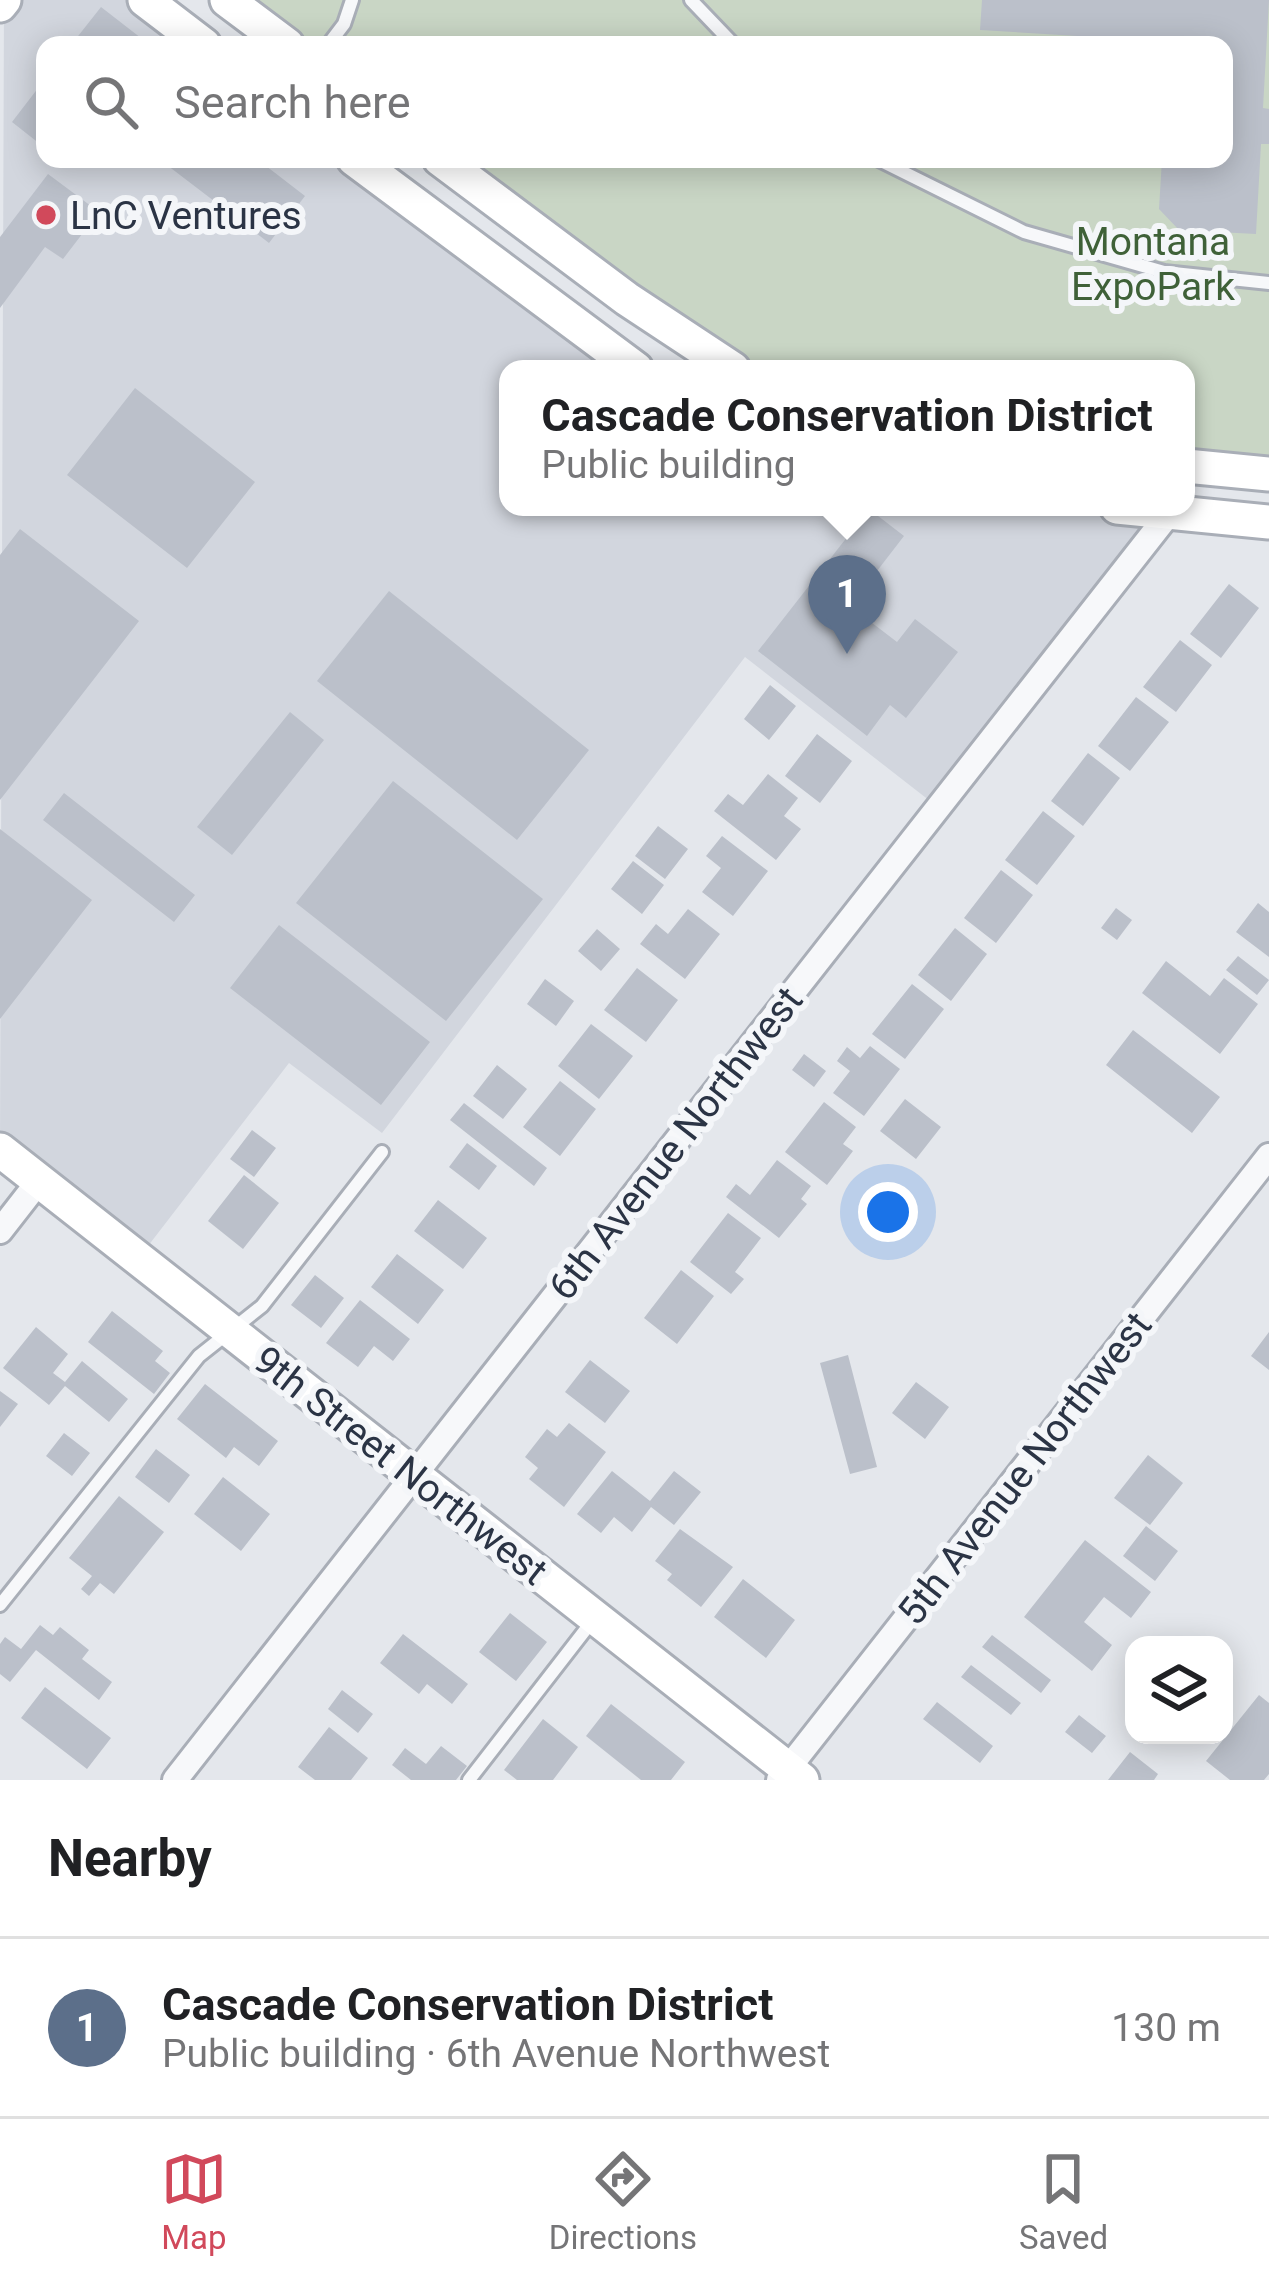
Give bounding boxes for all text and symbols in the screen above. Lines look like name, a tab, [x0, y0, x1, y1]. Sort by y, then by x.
search box	[36, 36, 1233, 168]
icon: search	[78, 69, 144, 135]
text: Search here	[174, 76, 411, 129]
place label: LnC Ventures	[70, 193, 302, 239]
marker: LnC Ventures	[33, 202, 59, 228]
park label: Montana ExpoPark	[1071, 219, 1235, 310]
popup	[499, 360, 1195, 516]
text: Cascade Conservation District	[541, 389, 1153, 442]
text: Public building	[541, 442, 796, 488]
pin: 1	[808, 555, 886, 654]
street label: 6th Avenue Northwest	[539, 978, 812, 1309]
your location	[858, 1182, 918, 1242]
street label: 5th Avenue Northwest	[888, 1303, 1161, 1634]
street label: 9th Street Northwest	[244, 1337, 556, 1595]
map controls	[1125, 1636, 1233, 1744]
button: layers	[1125, 1636, 1233, 1744]
text: Nearby	[48, 1829, 212, 1888]
text: Cascade Conservation District	[162, 1978, 773, 2031]
text: 1	[76, 2005, 98, 2051]
text: 130 m	[1111, 2005, 1221, 2051]
text: Public building · 6th Avenue Northwest	[162, 2031, 830, 2077]
tab: Map	[161, 2146, 227, 2257]
tab: Directions	[549, 2146, 697, 2257]
tab: Saved	[1019, 2146, 1108, 2257]

